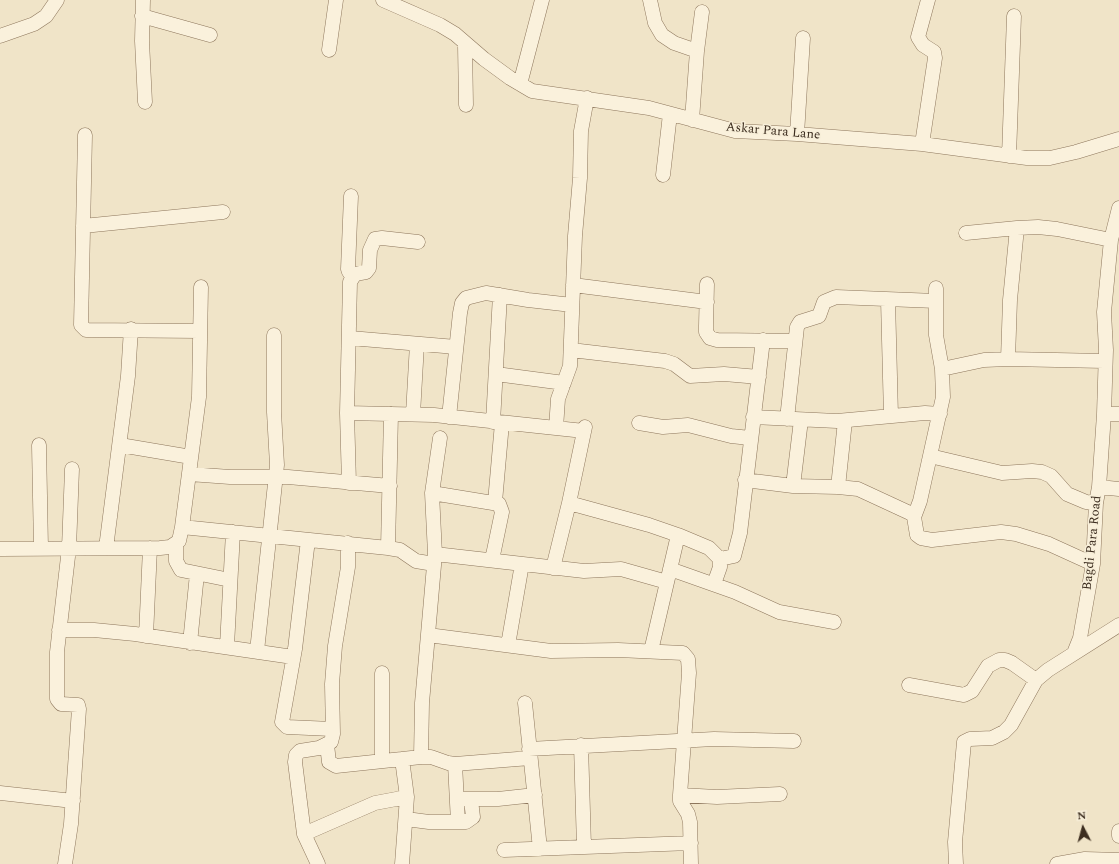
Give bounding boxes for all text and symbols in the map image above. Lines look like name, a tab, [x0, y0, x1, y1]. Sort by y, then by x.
street label: Askar Para Lane	[725, 120, 821, 144]
street label: Bagdi Para Road	[1080, 495, 1106, 591]
text: N	[1076, 807, 1087, 824]
north arrow	[1063, 808, 1103, 848]

